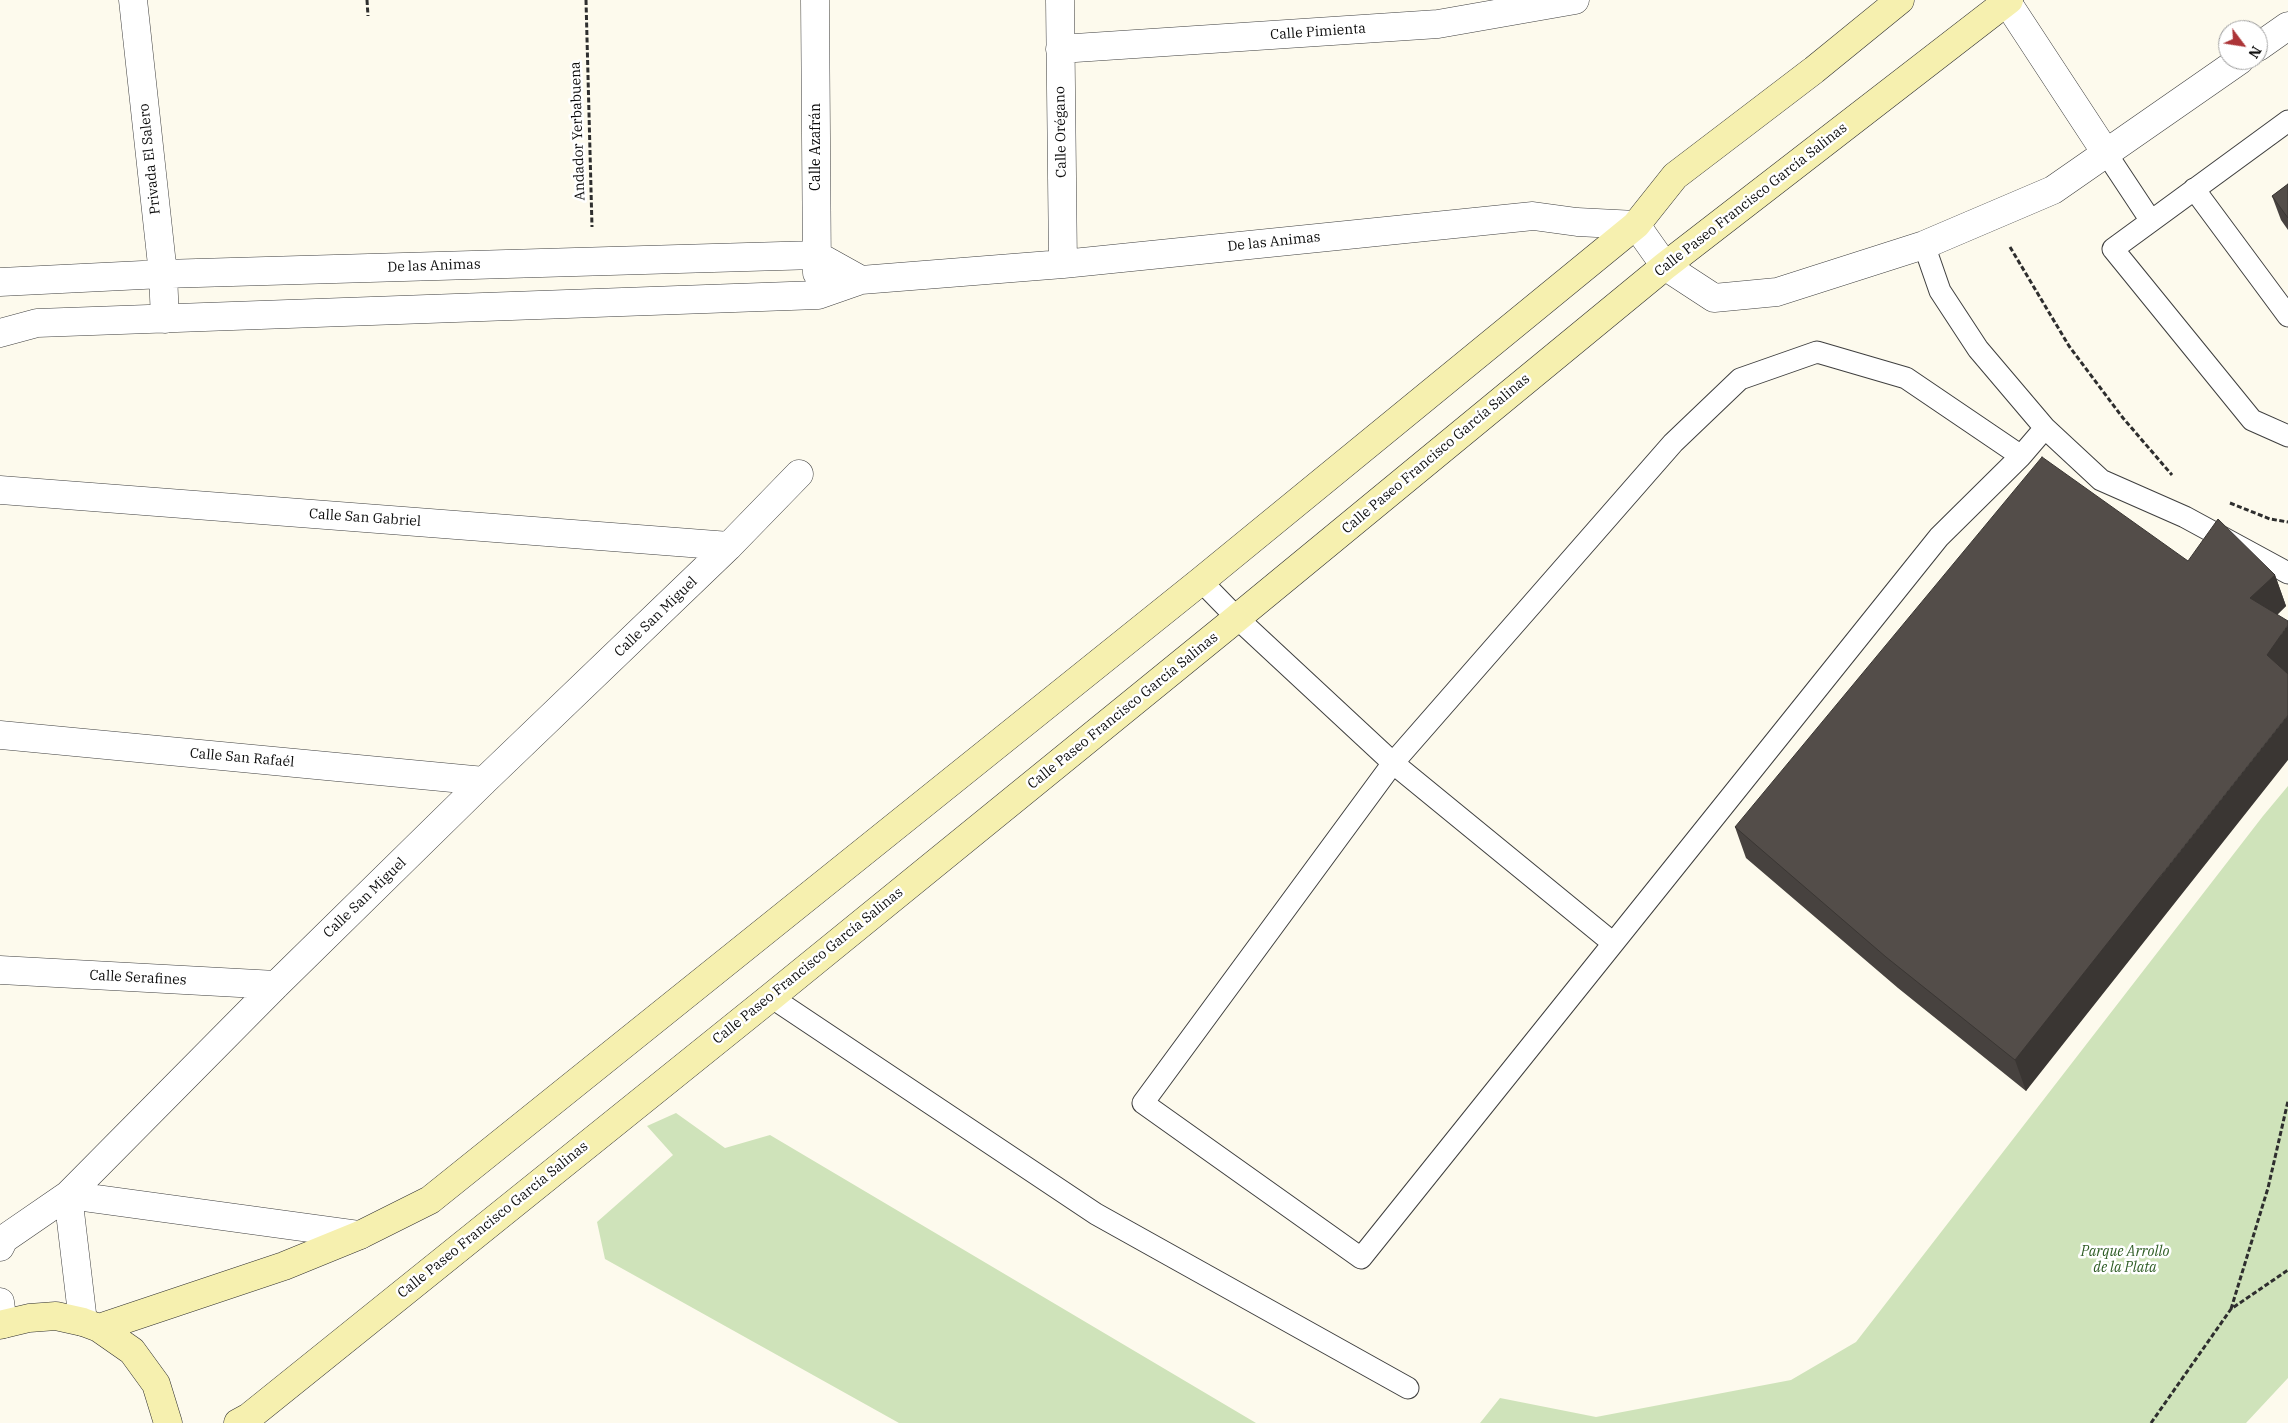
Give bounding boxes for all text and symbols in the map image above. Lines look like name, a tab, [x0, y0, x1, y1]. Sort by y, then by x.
street label: Calle Pimienta	[1270, 20, 1366, 44]
north arrow	[2218, 20, 2268, 70]
text: N	[2244, 43, 2266, 62]
street label: Andador Yerbabuena	[567, 61, 589, 201]
street label: Calle Orégano	[1052, 86, 1070, 178]
street label: Privada El Salero	[136, 103, 164, 215]
street label: Calle Azafrán	[808, 103, 824, 191]
street label: Calle Paseo Francisco García Salinas	[1651, 120, 1851, 280]
street label: De las Animas	[1227, 229, 1321, 255]
street label: De las Animas	[387, 256, 481, 276]
street label: Calle Paseo Francisco García Salinas	[1339, 370, 1533, 538]
street label: Calle San Gabriel	[308, 506, 422, 530]
street label: Calle San Miguel	[611, 573, 701, 661]
street label: Calle Paseo Francisco García Salinas	[1025, 629, 1221, 793]
street label: Calle San Rafaél	[189, 745, 295, 771]
street label: Calle San Miguel	[320, 854, 410, 942]
street label: Calle Paseo Francisco García Salinas	[710, 884, 906, 1048]
street label: Calle Serafines	[89, 967, 187, 989]
street label: Calle Paseo Francisco García Salinas	[395, 1138, 591, 1302]
park label: Parque Arrollo de la Plata	[2081, 1244, 2169, 1276]

